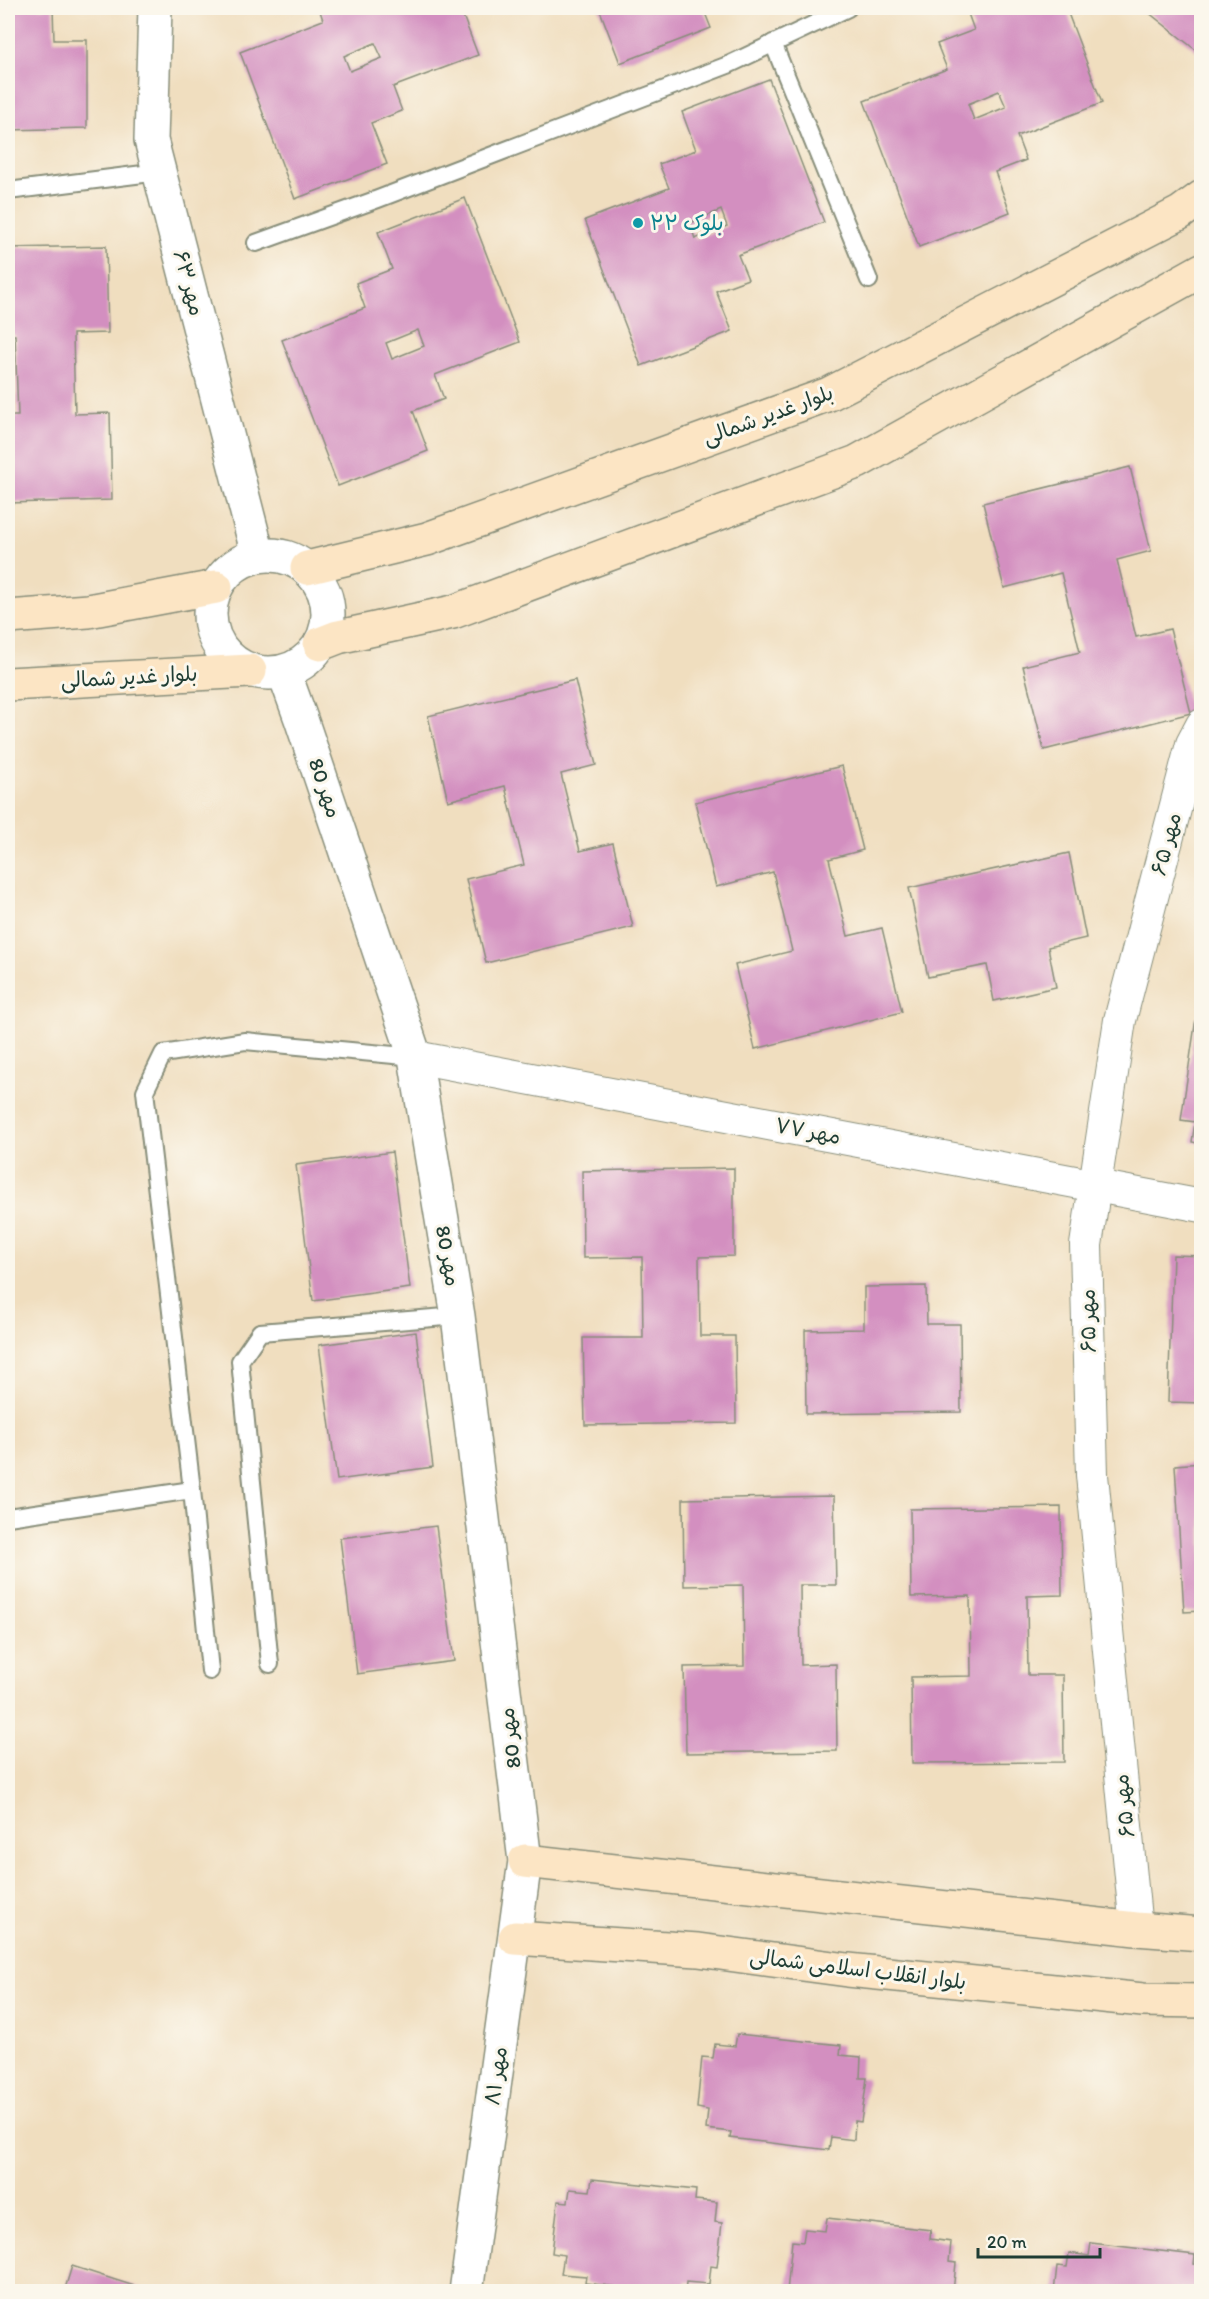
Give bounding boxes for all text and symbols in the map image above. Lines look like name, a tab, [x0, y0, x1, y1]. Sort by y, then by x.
place label: بلوک ۲۲	[650, 210, 724, 237]
marker: بلوک ۲۲	[631, 216, 645, 230]
street label: مهر ۶۳	[169, 247, 210, 318]
street label: بلوار غدیر شمالی	[699, 379, 837, 452]
street label: بلوار غدیر شمالی	[60, 660, 198, 695]
street label: مهر 80	[304, 755, 347, 821]
street label: مهر ۶۵	[1145, 810, 1186, 878]
street label: مهر ۷۷	[773, 1112, 843, 1149]
street label: مهر 80	[431, 1224, 466, 1288]
street label: مهر ۶۵	[1074, 1289, 1101, 1353]
street label: مهر 80	[493, 1706, 526, 1770]
street label: مهر ۶۵	[1108, 1773, 1139, 1839]
street label: بلوار انقلاب اسلامی شمالی	[748, 1943, 968, 1996]
street label: مهر ۸۱	[479, 2045, 512, 2107]
scale bar	[978, 2221, 1100, 2259]
text: 20 m	[987, 2231, 1027, 2253]

